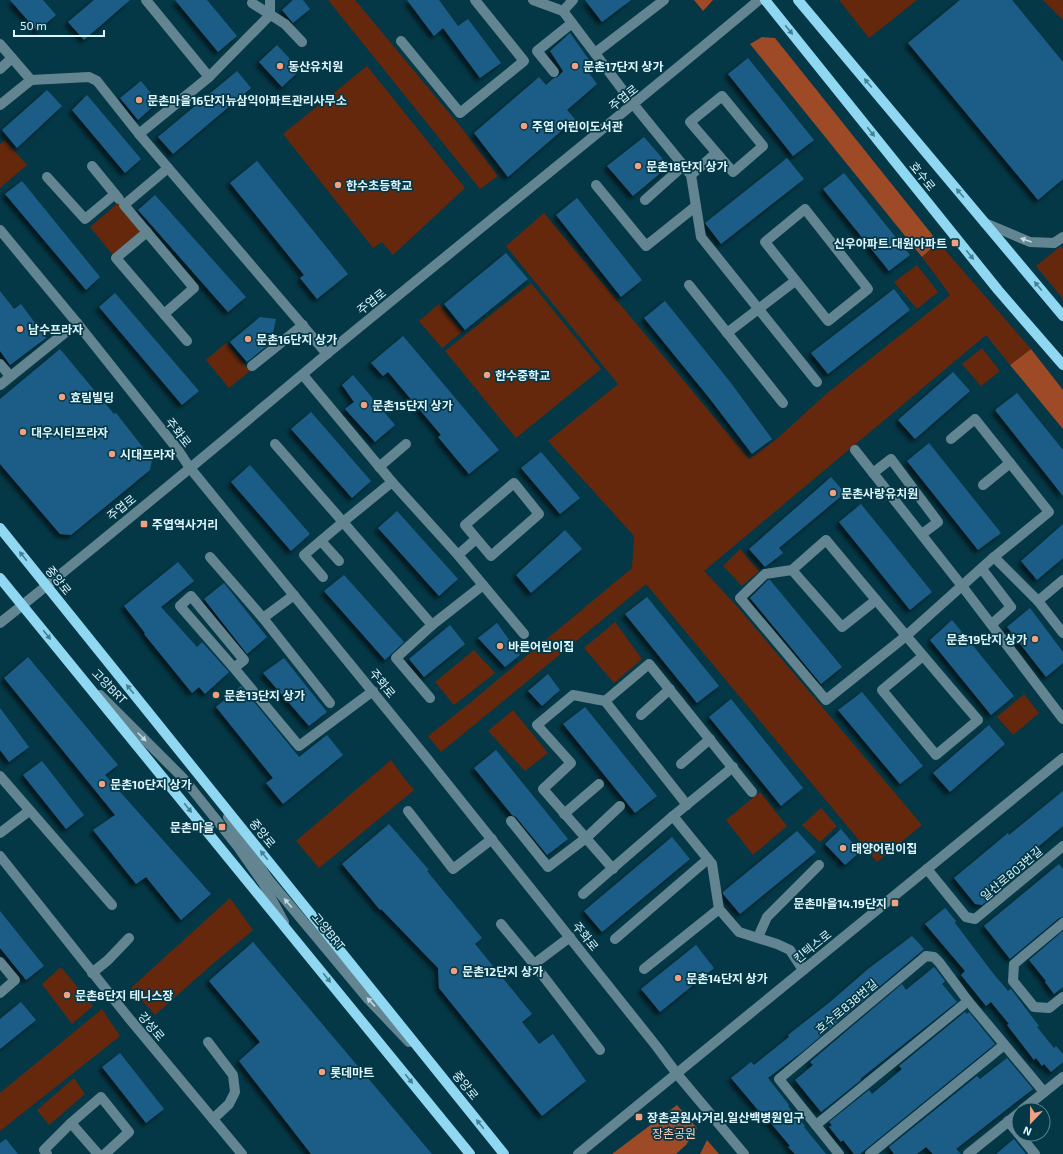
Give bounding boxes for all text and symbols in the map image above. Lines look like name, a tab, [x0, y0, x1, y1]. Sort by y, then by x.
scale bar	[14, 12, 104, 38]
text: 50 m	[20, 18, 47, 32]
one-way arrow	[785, 25, 793, 36]
place label: 동산유치원	[288, 59, 343, 73]
place label: 문촌17단지 상가	[583, 59, 663, 73]
marker: 동산유치원	[275, 61, 285, 71]
marker: 문촌17단지 상가	[570, 61, 580, 71]
one-way arrow	[863, 77, 872, 88]
street label: 주엽로	[606, 81, 640, 113]
place label: 문촌마을16단지뉴삼익아파트관리사무소	[147, 93, 347, 107]
marker: 문촌마을16단지뉴삼익아파트관리사무소	[134, 95, 144, 105]
place label: 주엽 어린이도서관	[532, 119, 623, 133]
marker: 주엽 어린이도서관	[519, 121, 529, 131]
one-way arrow	[866, 126, 875, 137]
place label: 문촌18단지 상가	[646, 159, 728, 173]
street label: 호수로	[907, 159, 939, 193]
marker: 문촌18단지 상가	[633, 161, 643, 171]
place label: 한수초등학교	[346, 178, 412, 192]
marker: 한수초등학교	[333, 180, 343, 190]
one-way arrow	[956, 188, 965, 198]
place label: 신우아파트.대원아파트	[834, 236, 947, 250]
one-way arrow	[1020, 236, 1032, 242]
marker: 신우아파트.대원아파트	[950, 238, 960, 248]
one-way arrow	[965, 249, 974, 260]
one-way arrow	[1033, 280, 1042, 291]
street label: 주엽로	[354, 285, 388, 317]
place label: 남수프라자	[28, 322, 83, 336]
marker: 남수프라자	[15, 324, 25, 334]
place label: 문촌16단지 상가	[256, 332, 337, 346]
marker: 문촌16단지 상가	[243, 334, 253, 344]
place label: 한수중학교	[495, 368, 550, 382]
marker: 한수중학교	[482, 370, 492, 380]
place label: 효림빌딩	[70, 390, 114, 404]
marker: 효림빌딩	[57, 392, 67, 402]
place label: 문촌15단지 상가	[372, 398, 453, 412]
marker: 문촌15단지 상가	[359, 400, 369, 410]
street label: 주화로	[163, 415, 195, 449]
place label: 대우시티프라자	[31, 425, 108, 439]
marker: 대우시티프라자	[18, 427, 28, 437]
place label: 시대프라자	[120, 447, 175, 461]
marker: 시대프라자	[107, 449, 117, 459]
place label: 문촌사랑유치원	[841, 486, 918, 500]
marker: 문촌사랑유치원	[828, 488, 838, 498]
street label: 주엽로	[104, 491, 138, 523]
place label: 주엽역사거리	[152, 517, 218, 531]
marker: 주엽역사거리	[139, 519, 149, 529]
one-way arrow	[19, 551, 28, 562]
street label: 중앙로	[43, 563, 75, 597]
one-way arrow	[42, 630, 51, 641]
place label: 문촌19단지 상가	[946, 632, 1027, 646]
marker: 문촌19단지 상가	[1030, 634, 1040, 644]
place label: 바른어린이집	[508, 639, 574, 653]
marker: 바른어린이집	[495, 641, 505, 651]
street label: 고양BRT	[90, 666, 130, 706]
street label: 주화로	[367, 666, 399, 700]
one-way arrow	[126, 684, 135, 694]
place label: 문촌13단지 상가	[224, 688, 305, 702]
marker: 문촌13단지 상가	[211, 690, 221, 700]
one-way arrow	[137, 732, 147, 742]
place label: 문촌10단지 상가	[110, 777, 192, 791]
marker: 문촌10단지 상가	[97, 779, 107, 789]
one-way arrow	[183, 803, 192, 814]
street label: 중앙로	[247, 816, 279, 850]
place label: 문촌마을	[170, 820, 214, 834]
marker: 문촌마을	[217, 822, 227, 832]
place label: 태양어린이집	[851, 841, 917, 855]
marker: 태양어린이집	[838, 843, 848, 853]
street label: 일산로803번길	[977, 843, 1045, 903]
one-way arrow	[259, 849, 268, 860]
place label: 문촌마을14.19단지	[793, 896, 887, 910]
one-way arrow	[284, 898, 293, 907]
marker: 문촌마을14.19단지	[890, 898, 900, 908]
street label: 고양BRT	[310, 910, 348, 952]
street label: 주화로	[570, 919, 602, 953]
street label: 킨텍스로	[790, 927, 834, 965]
place label: 문촌12단지 상가	[462, 964, 543, 978]
marker: 문촌12단지 상가	[449, 966, 459, 976]
place label: 문촌14단지 상가	[686, 971, 768, 985]
one-way arrow	[322, 973, 331, 983]
marker: 문촌14단지 상가	[673, 973, 683, 983]
street label: 호수로838번길	[812, 976, 880, 1036]
place label: 문촌8단지 테니스장	[75, 988, 173, 1002]
marker: 문촌8단지 테니스장	[62, 990, 72, 1000]
one-way arrow	[367, 997, 376, 1008]
street label: 강성로	[136, 1009, 168, 1043]
place label: 롯데마트	[330, 1065, 374, 1079]
marker: 롯데마트	[317, 1067, 327, 1077]
street label: 중앙로	[450, 1068, 482, 1102]
one-way arrow	[404, 1073, 413, 1084]
north arrow	[1011, 1102, 1051, 1142]
place label: 장촌공원사거리.일산백병원입구	[647, 1110, 805, 1124]
marker: 장촌공원사거리.일산백병원입구	[634, 1112, 644, 1122]
one-way arrow	[476, 1118, 484, 1129]
text: N	[1021, 1124, 1033, 1139]
park label: 장촌공원	[652, 1126, 696, 1140]

